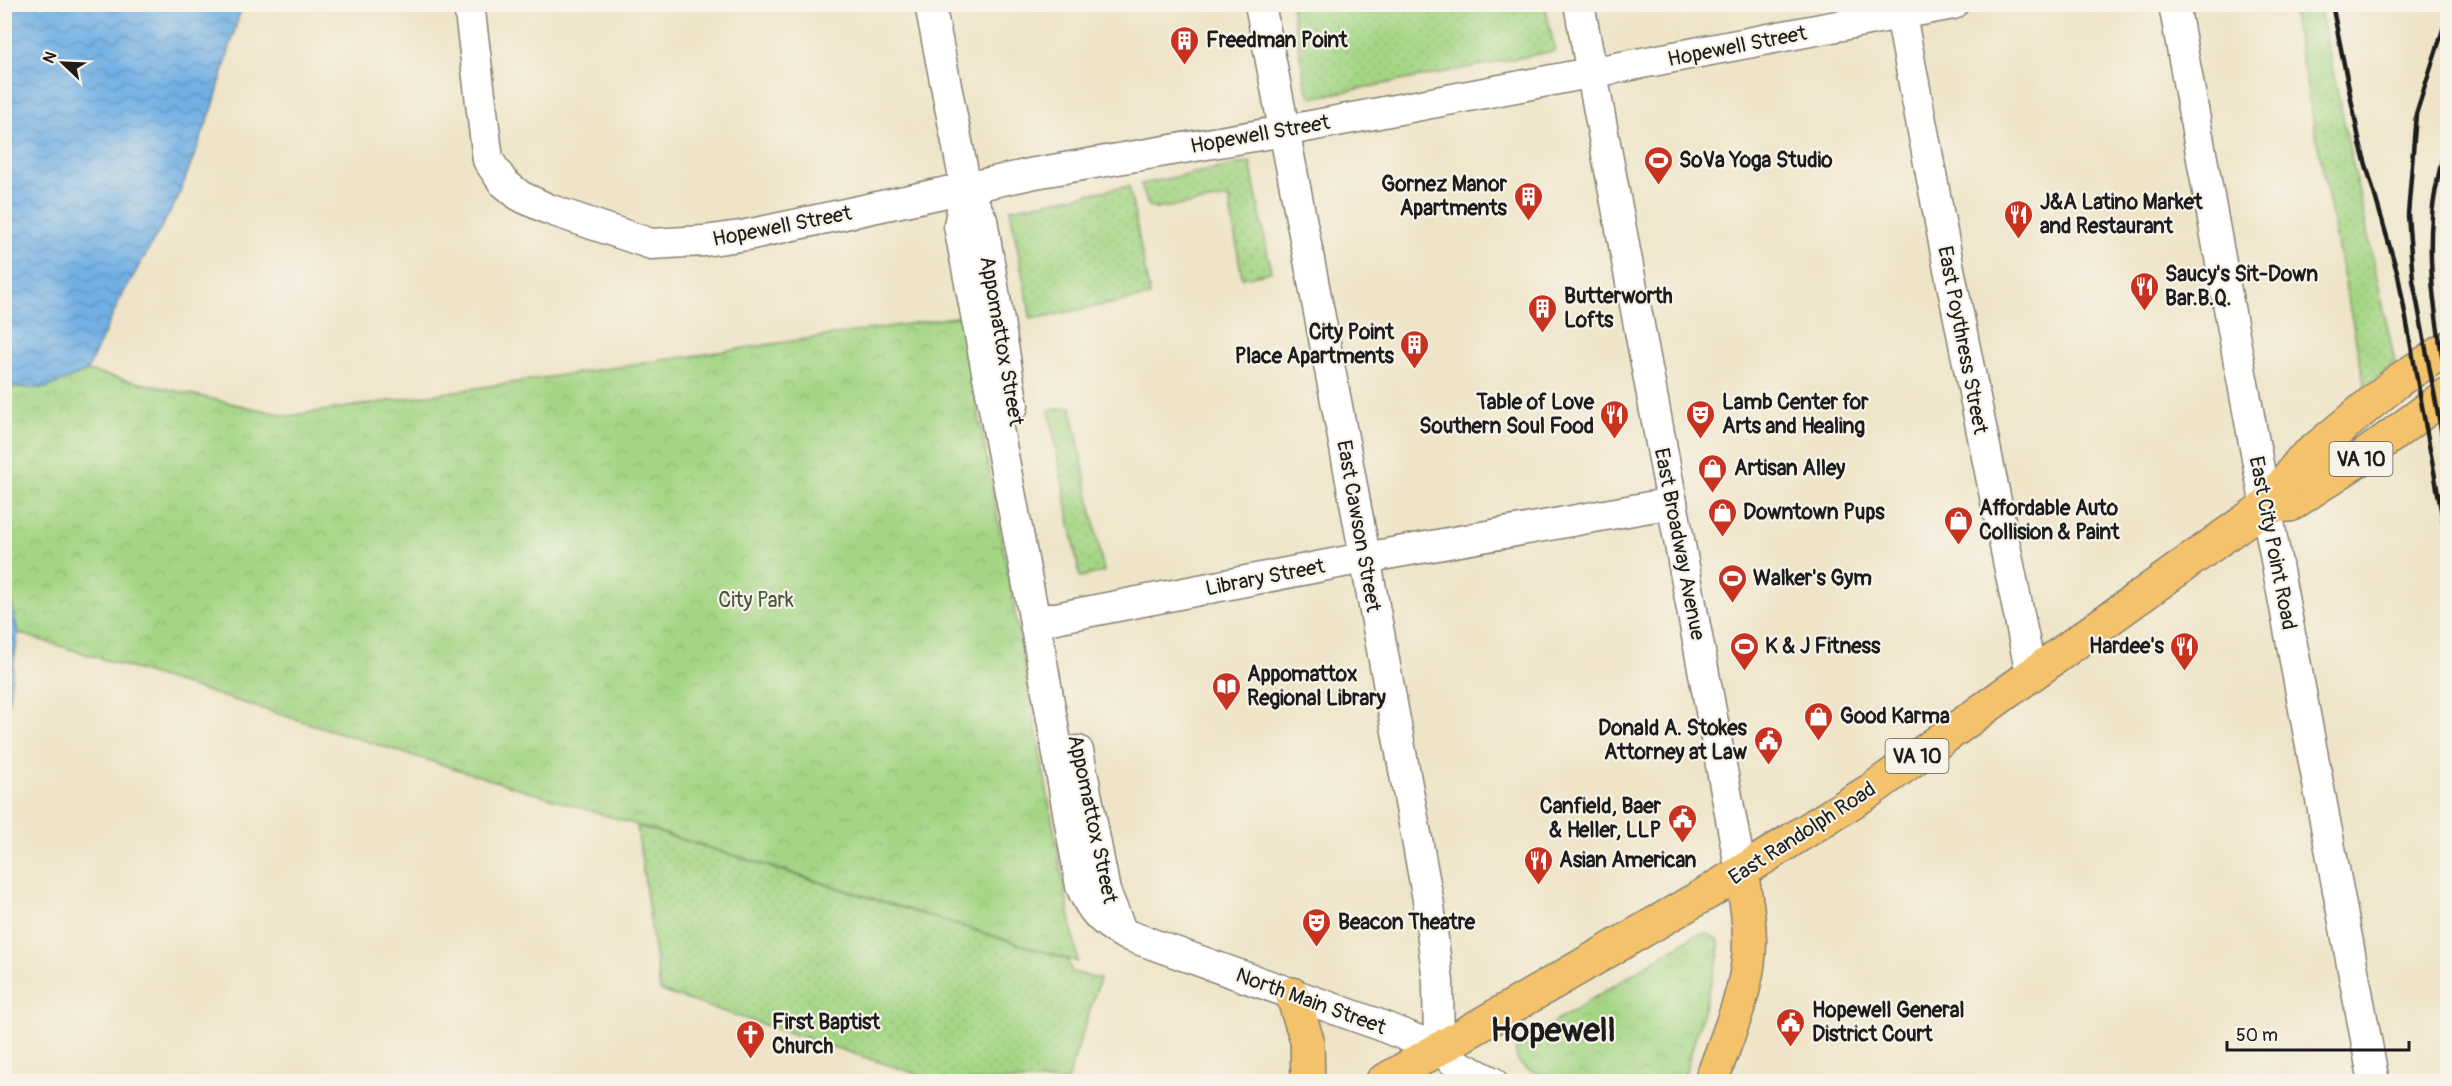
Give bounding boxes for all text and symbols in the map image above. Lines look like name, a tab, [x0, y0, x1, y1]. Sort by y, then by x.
street label: Hopewell Street	[1665, 20, 1809, 73]
building icon: Freedman Point	[1169, 24, 1201, 66]
place label: Freedman Point	[1206, 27, 1348, 54]
north arrow	[33, 33, 93, 93]
text: N	[39, 48, 62, 66]
street label: Hopewell Street	[1188, 109, 1332, 160]
sports icon: SoVa Yoga Studio	[1642, 144, 1674, 186]
place label: SoVa Yoga Studio	[1679, 147, 1833, 174]
place label: Gornez Manor Apartments	[1381, 171, 1508, 222]
building icon: Gornez Manor Apartments	[1512, 180, 1544, 222]
place label: J&A Latino Market and Restaurant	[2040, 189, 2203, 240]
restaurant icon: J&A Latino Market and Restaurant	[2003, 198, 2035, 240]
street label: Hopewell Street	[710, 200, 854, 253]
street label: East Poythress Street	[1931, 244, 1994, 437]
street label: Appomattox Street	[973, 254, 1030, 429]
place label: Saucy's Sit-Down Bar.B.Q.	[2165, 261, 2318, 312]
restaurant icon: Saucy's Sit-Down Bar.B.Q.	[2128, 270, 2160, 312]
place label: Butterworth Lofts	[1564, 283, 1673, 334]
building icon: Butterworth Lofts	[1527, 292, 1559, 334]
place label: City Point Place Apartments	[1235, 319, 1395, 370]
building icon: City Point Place Apartments	[1399, 328, 1431, 370]
place label: Table of Love Southern Soul Food	[1419, 389, 1595, 440]
place label: Lamb Center for Arts and Healing	[1722, 389, 1869, 440]
restaurant icon: Table of Love Southern Soul Food	[1599, 398, 1631, 440]
theatre icon: Lamb Center for Arts and Healing	[1685, 398, 1717, 440]
street label: East Cawson Street	[1330, 438, 1387, 615]
road number: VA 10	[2330, 442, 2392, 476]
street label: East Broadway Avenue	[1648, 446, 1712, 643]
shop icon: Artisan Alley	[1697, 452, 1729, 494]
street label: East City Point Road	[2242, 454, 2303, 632]
place label: Artisan Alley	[1734, 455, 1845, 482]
place label: Affordable Auto Collision & Paint	[1979, 495, 2120, 546]
shop icon: Downtown Pups	[1706, 496, 1738, 538]
place label: Downtown Pups	[1743, 499, 1885, 526]
shop icon: Affordable Auto Collision & Paint	[1942, 504, 1974, 546]
street label: Library Street	[1203, 553, 1328, 602]
sports icon: Walker's Gym	[1716, 562, 1748, 604]
place label: Walker's Gym	[1753, 565, 1872, 592]
park label: City Park	[718, 587, 794, 614]
sports icon: K & J Fitness	[1728, 630, 1760, 672]
restaurant icon: Hardee's	[2169, 630, 2201, 672]
place label: K & J Fitness	[1765, 633, 1881, 660]
place label: Hardee's	[2089, 633, 2165, 660]
place label: Appomattox Regional Library	[1247, 661, 1386, 712]
library icon: Appomattox Regional Library	[1210, 670, 1242, 712]
shop icon: Good Karma	[1803, 700, 1835, 742]
place label: Good Karma	[1840, 703, 1950, 730]
place label: Donald A. Stokes Attorney at Law	[1598, 715, 1748, 766]
public building icon: Donald A. Stokes Attorney at Law	[1752, 724, 1784, 766]
street label: Appomattox Street	[1061, 732, 1124, 906]
road number: VA 10	[1886, 739, 1948, 773]
street label: East Randolph Road	[1724, 776, 1881, 891]
place label: Canfield, Baer & Heller, LLP	[1540, 793, 1661, 844]
public building icon: Canfield, Baer & Heller, LLP	[1666, 802, 1698, 844]
restaurant icon: Asian American	[1522, 844, 1554, 886]
place label: Asian American	[1559, 847, 1697, 874]
theatre icon: Beacon Theatre	[1301, 906, 1333, 948]
place label: Beacon Theatre	[1338, 909, 1476, 936]
street label: North Main Street	[1232, 962, 1390, 1041]
place label: Hopewell General District Court	[1812, 997, 1964, 1048]
public building icon: Hopewell General District Court	[1775, 1006, 1807, 1048]
place label: First Baptist Church	[772, 1009, 880, 1060]
district label: Hopewell	[1490, 1010, 1616, 1051]
scale bar	[2227, 1014, 2408, 1052]
church icon: First Baptist Church	[735, 1018, 767, 1060]
text: 50 m	[2236, 1024, 2278, 1047]

